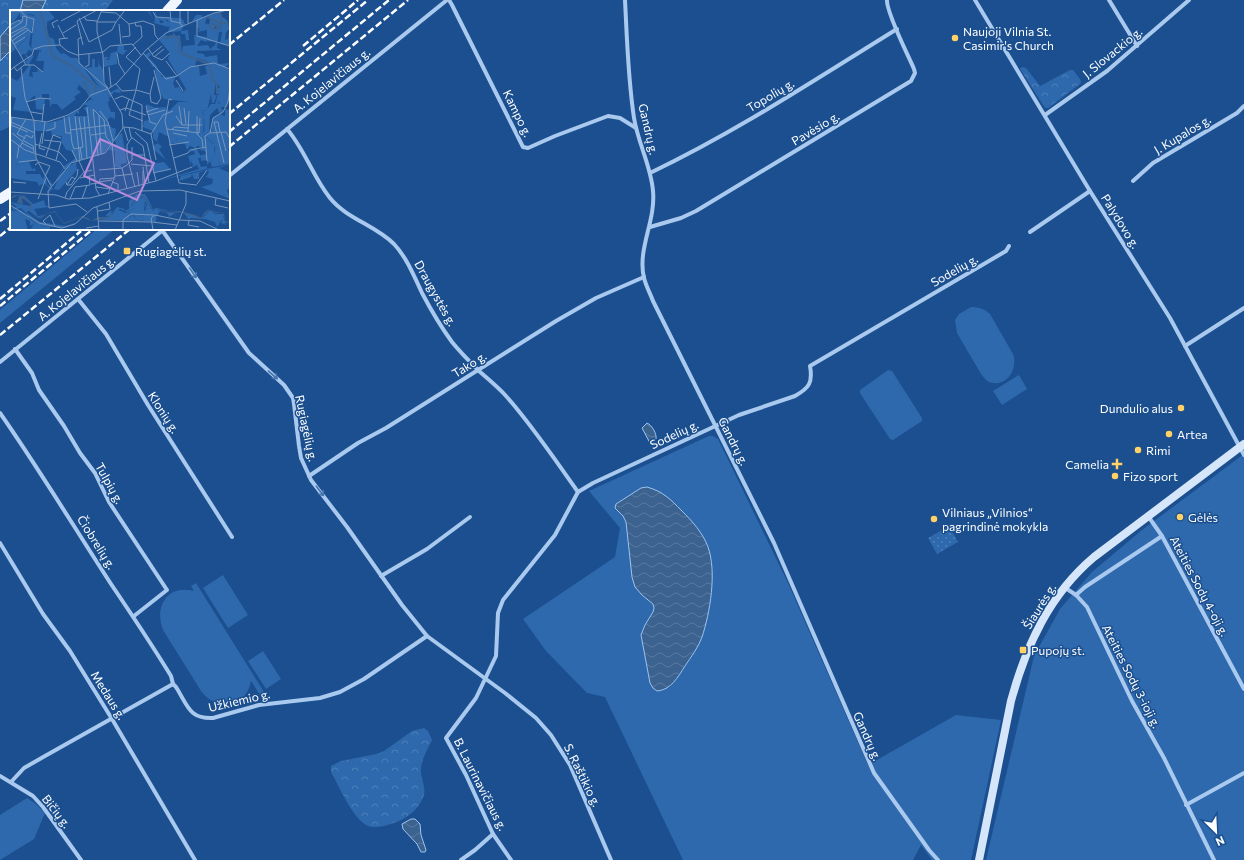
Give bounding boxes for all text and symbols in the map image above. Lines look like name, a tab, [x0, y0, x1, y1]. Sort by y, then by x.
inset map	[10, 10, 230, 230]
place label: Naujoji Vilnia St. Casimir's Church	[963, 24, 1054, 52]
street label: J. Slovackio g.	[1079, 24, 1145, 81]
marker: Naujoji Vilnia St. Casimir's Church	[950, 33, 960, 43]
street label: A. Kojelavičiaus g.	[290, 45, 372, 115]
street label: Topolių g.	[744, 75, 796, 115]
street label: Kampo g.	[501, 87, 535, 139]
street label: Gandrų g.	[636, 102, 662, 156]
street label: Pavėsio g.	[789, 108, 842, 148]
street label: J. Kupalos g.	[1151, 111, 1214, 157]
street label: Palydovo g.	[1099, 191, 1143, 251]
place label: Rugiagėlių st.	[135, 244, 207, 258]
marker: Rugiagėlių st.	[122, 246, 132, 256]
street label: Sodelių g.	[928, 251, 980, 289]
street label: A. Kojelavičiaus g.	[35, 253, 117, 323]
street label: Draugystės g.	[412, 258, 460, 328]
one-way arrow	[189, 267, 197, 278]
street label: Tako g.	[449, 348, 489, 380]
one-way arrow	[268, 371, 278, 380]
street label: Klonių g.	[145, 389, 183, 435]
street label: Rugiagėlių g.	[293, 393, 321, 463]
place label: Dundulio alus	[1100, 401, 1173, 415]
marker: Dundulio alus	[1176, 403, 1186, 413]
street label: Gandrų g.	[716, 415, 752, 467]
street label: Sodelių g.	[648, 417, 701, 451]
place label: Artea	[1177, 427, 1208, 441]
marker: Artea	[1164, 429, 1174, 439]
place label: Rimi	[1146, 443, 1171, 457]
marker: Rimi	[1133, 445, 1143, 455]
place label: Camelia	[1065, 457, 1109, 471]
marker: Camelia	[1112, 459, 1122, 469]
street label: Tulpių g.	[93, 460, 127, 506]
place label: Fizo sport	[1123, 469, 1178, 483]
marker: Fizo sport	[1110, 471, 1120, 481]
one-way arrow	[316, 486, 325, 497]
place label: Vilniaus „Vilnios“ pagrindinė mokykla	[942, 505, 1048, 533]
place label: Gėlės	[1188, 510, 1218, 524]
street label: Čiobrelių g.	[75, 512, 119, 572]
marker: Gėlės	[1175, 512, 1185, 522]
marker: Vilniaus „Vilnios“ pagrindinė mokykla	[929, 514, 939, 524]
street label: Ateities Sodų 4-oji g.	[1168, 533, 1232, 639]
street label: Šiaurės g.	[1020, 580, 1059, 631]
street label: Ateities Sodų 3-ioji g.	[1100, 622, 1164, 730]
place label: Pupojų st.	[1031, 643, 1085, 657]
marker: Pupojų st.	[1018, 645, 1028, 655]
street label: Medaus g.	[89, 668, 130, 722]
street label: Užkiemio g.	[207, 686, 271, 714]
street label: Gandrų g.	[851, 709, 885, 763]
street label: B. Laurinavičiaus g.	[452, 735, 510, 833]
street label: S. Raštikio g.	[562, 741, 604, 809]
street label: Bičių g.	[40, 792, 74, 830]
north arrow	[1196, 812, 1236, 852]
text: N	[1214, 834, 1227, 849]

